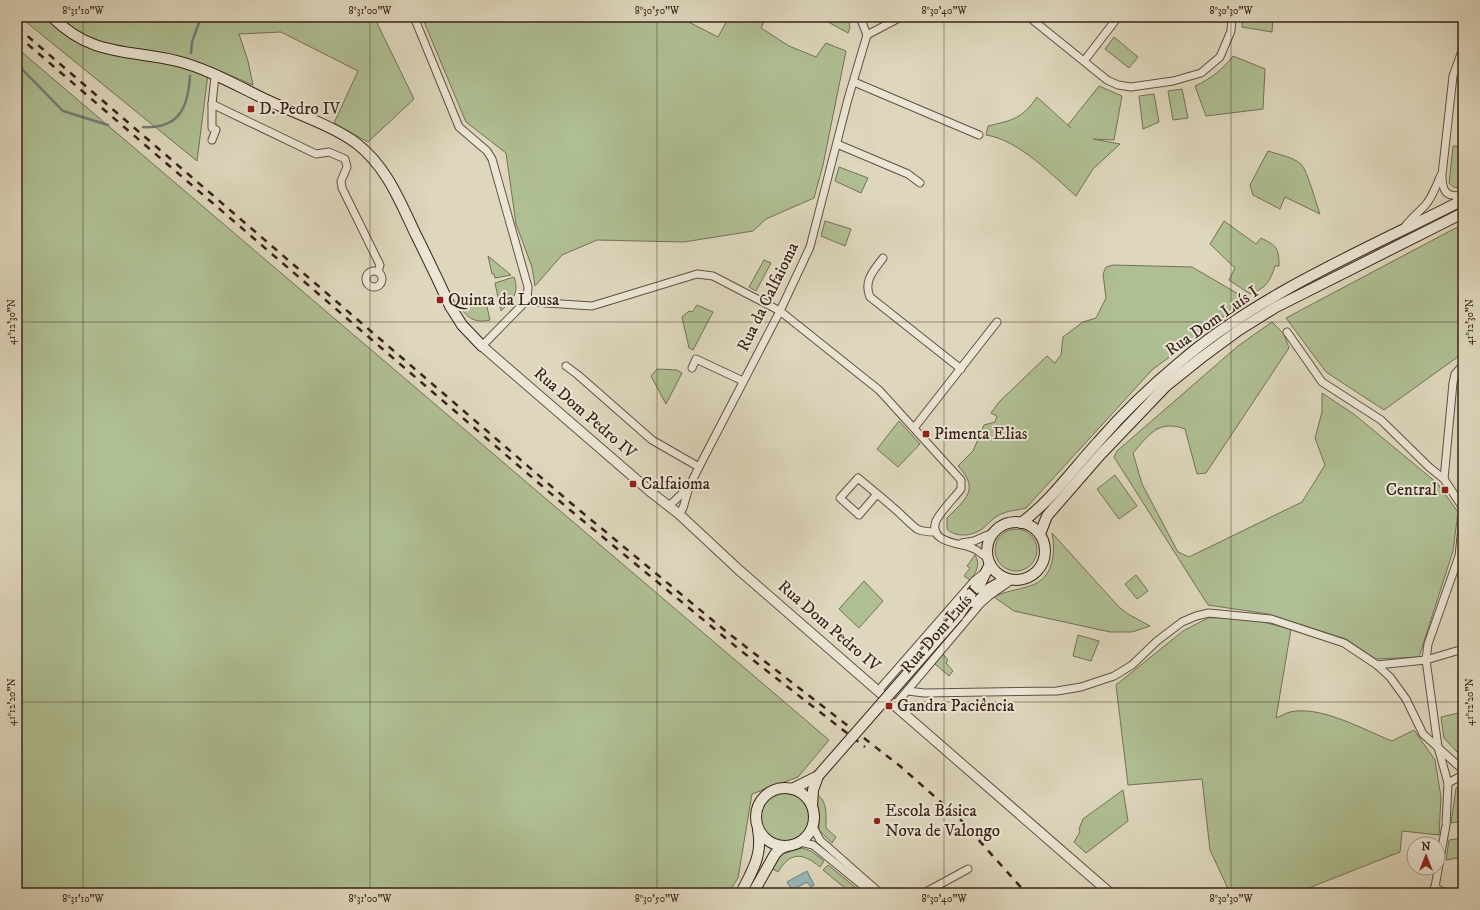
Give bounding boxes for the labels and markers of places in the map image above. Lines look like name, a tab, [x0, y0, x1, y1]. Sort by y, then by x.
place label: D. Pedro IV	[259, 98, 342, 120]
marker: D. Pedro IV	[246, 104, 256, 114]
place label: Quinta da Lousa	[448, 289, 560, 311]
marker: Quinta da Lousa	[435, 295, 445, 305]
place label: Pimenta Elias	[934, 423, 1028, 445]
marker: Pimenta Elias	[921, 429, 931, 439]
place label: Calfaioma	[641, 473, 711, 495]
marker: Calfaioma	[628, 479, 638, 489]
place label: Central	[1386, 479, 1437, 501]
marker: Central	[1440, 485, 1450, 495]
place label: Gandra Paciência	[897, 695, 1015, 717]
marker: Gandra Paciência	[884, 701, 894, 711]
place label: Escola Básica Nova de Valongo	[885, 800, 1000, 842]
marker: Escola Básica Nova de Valongo	[872, 816, 882, 826]

